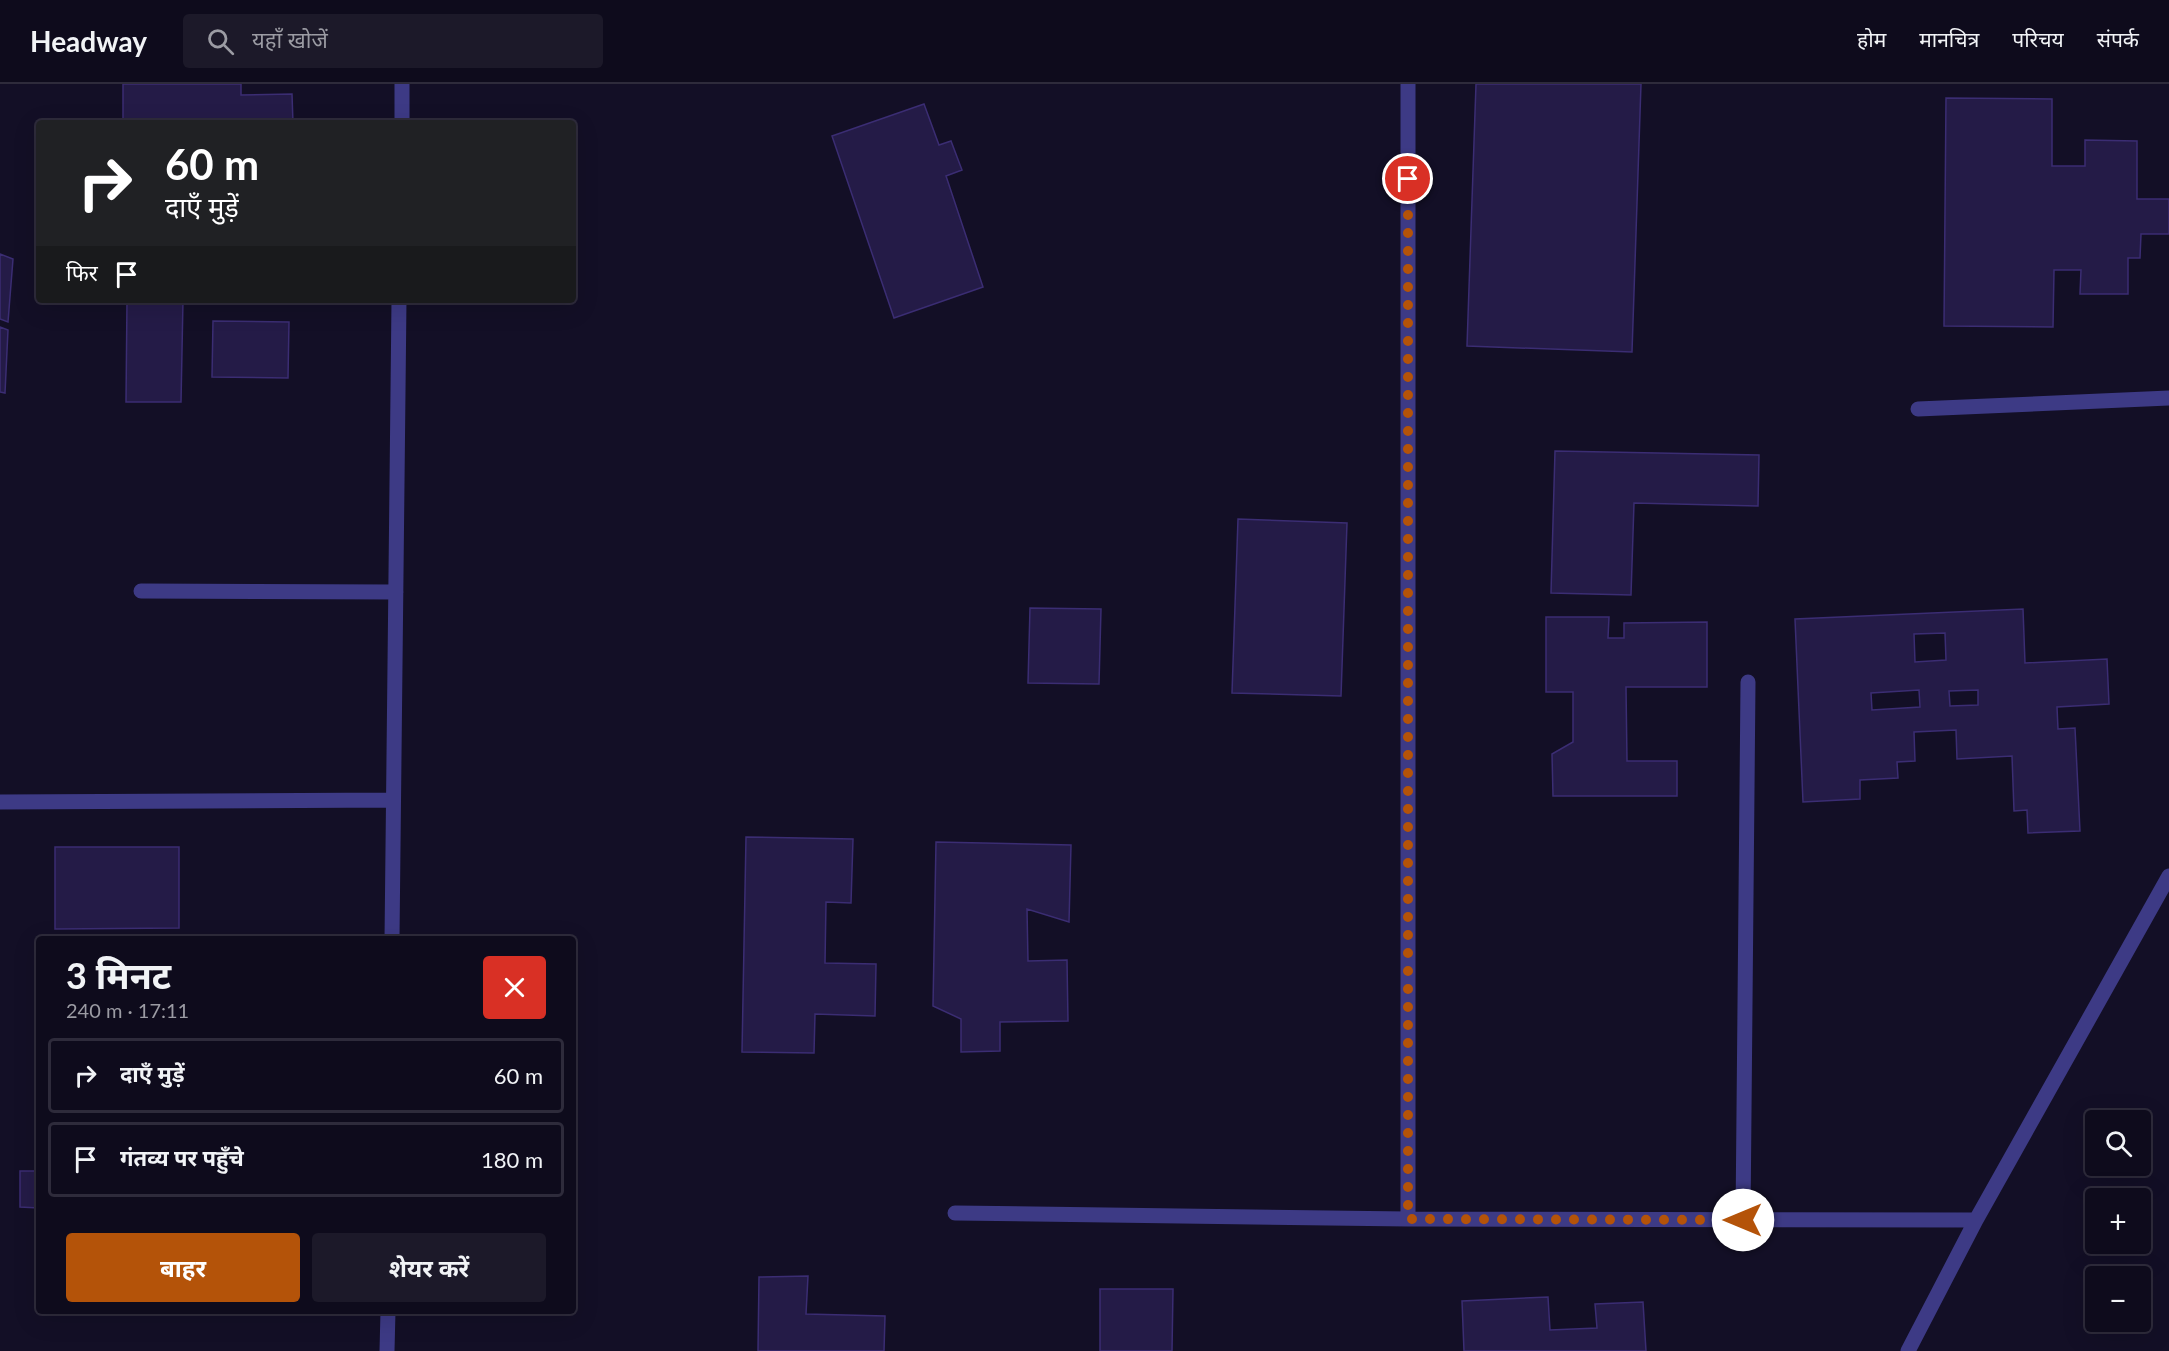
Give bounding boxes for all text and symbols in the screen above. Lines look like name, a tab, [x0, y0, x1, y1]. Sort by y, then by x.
search box	[183, 14, 603, 68]
text: Headway	[30, 24, 147, 58]
icon: search	[204, 25, 237, 58]
text: यहाँ खोजें	[252, 26, 328, 53]
text: होम	[1857, 26, 1886, 51]
text: मानचित्र	[1919, 26, 1979, 51]
text: परिचय	[2012, 26, 2064, 51]
text: संपर्क	[2097, 26, 2139, 51]
text: 60 m	[165, 139, 259, 189]
icon: right	[66, 144, 144, 222]
pin	[1382, 153, 1433, 204]
icon: arrive	[1391, 162, 1424, 195]
text: दाएँ मुड़ें	[165, 190, 239, 223]
icon: arrive	[110, 258, 143, 291]
text: फिर	[66, 259, 98, 286]
text: 3 मिनट	[66, 953, 171, 997]
button: close	[483, 956, 546, 1019]
text: 240 m · 17:11	[66, 998, 189, 1022]
icon: right	[69, 1059, 102, 1092]
text: दाएँ मुड़ें	[120, 1060, 184, 1087]
text: 60 m	[494, 1062, 543, 1089]
map controls	[2085, 1110, 2151, 1332]
button: search	[2085, 1110, 2151, 1176]
icon: arrive	[69, 1143, 102, 1176]
text: गंतव्य पर पहुँचे	[120, 1144, 244, 1171]
text: 180 m	[481, 1146, 543, 1173]
position arrow	[1711, 1188, 1775, 1252]
button: +	[2085, 1188, 2151, 1254]
button: बाहर	[66, 1233, 300, 1302]
button: शेयर करें	[312, 1233, 546, 1302]
button: −	[2085, 1266, 2151, 1332]

